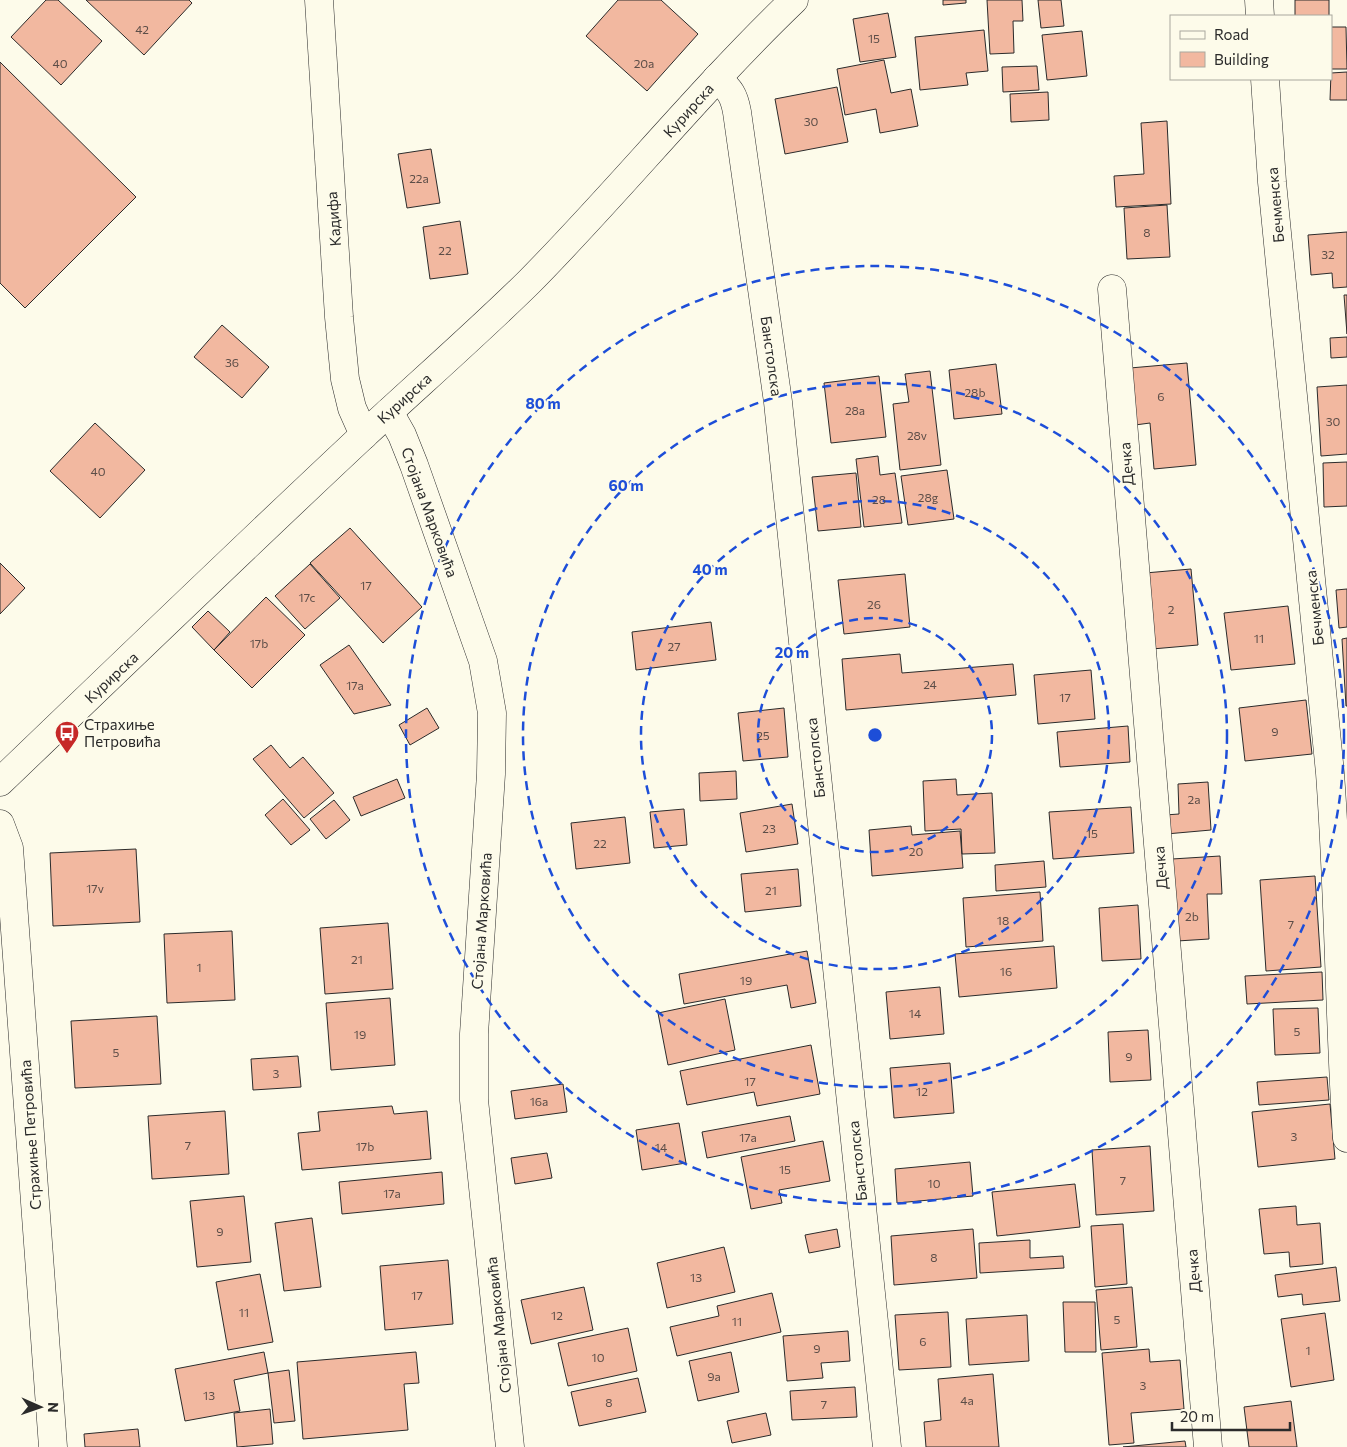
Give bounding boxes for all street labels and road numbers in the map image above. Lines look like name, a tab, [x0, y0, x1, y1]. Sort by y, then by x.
street label: Курирска	[659, 79, 717, 141]
street label: Бечменска	[1263, 167, 1287, 243]
street label: Кадифа	[322, 191, 344, 247]
street label: Банстолска	[757, 315, 787, 397]
street label: Курирска	[373, 369, 435, 427]
street label: Дечка	[1115, 442, 1137, 486]
street label: Стојана Марковића	[398, 445, 462, 579]
street label: Бечменска	[1301, 569, 1327, 647]
street label: Курирска	[80, 648, 142, 706]
street label: Банстолска	[802, 717, 828, 799]
street label: Дечка	[1149, 846, 1171, 890]
street label: Стојана Марковића	[467, 852, 495, 990]
street label: Страхиње Петровића	[16, 1059, 44, 1211]
street label: Банстолска	[844, 1120, 870, 1202]
street label: Дечка	[1182, 1249, 1204, 1293]
street label: Стојана Марковића	[482, 1256, 514, 1394]

